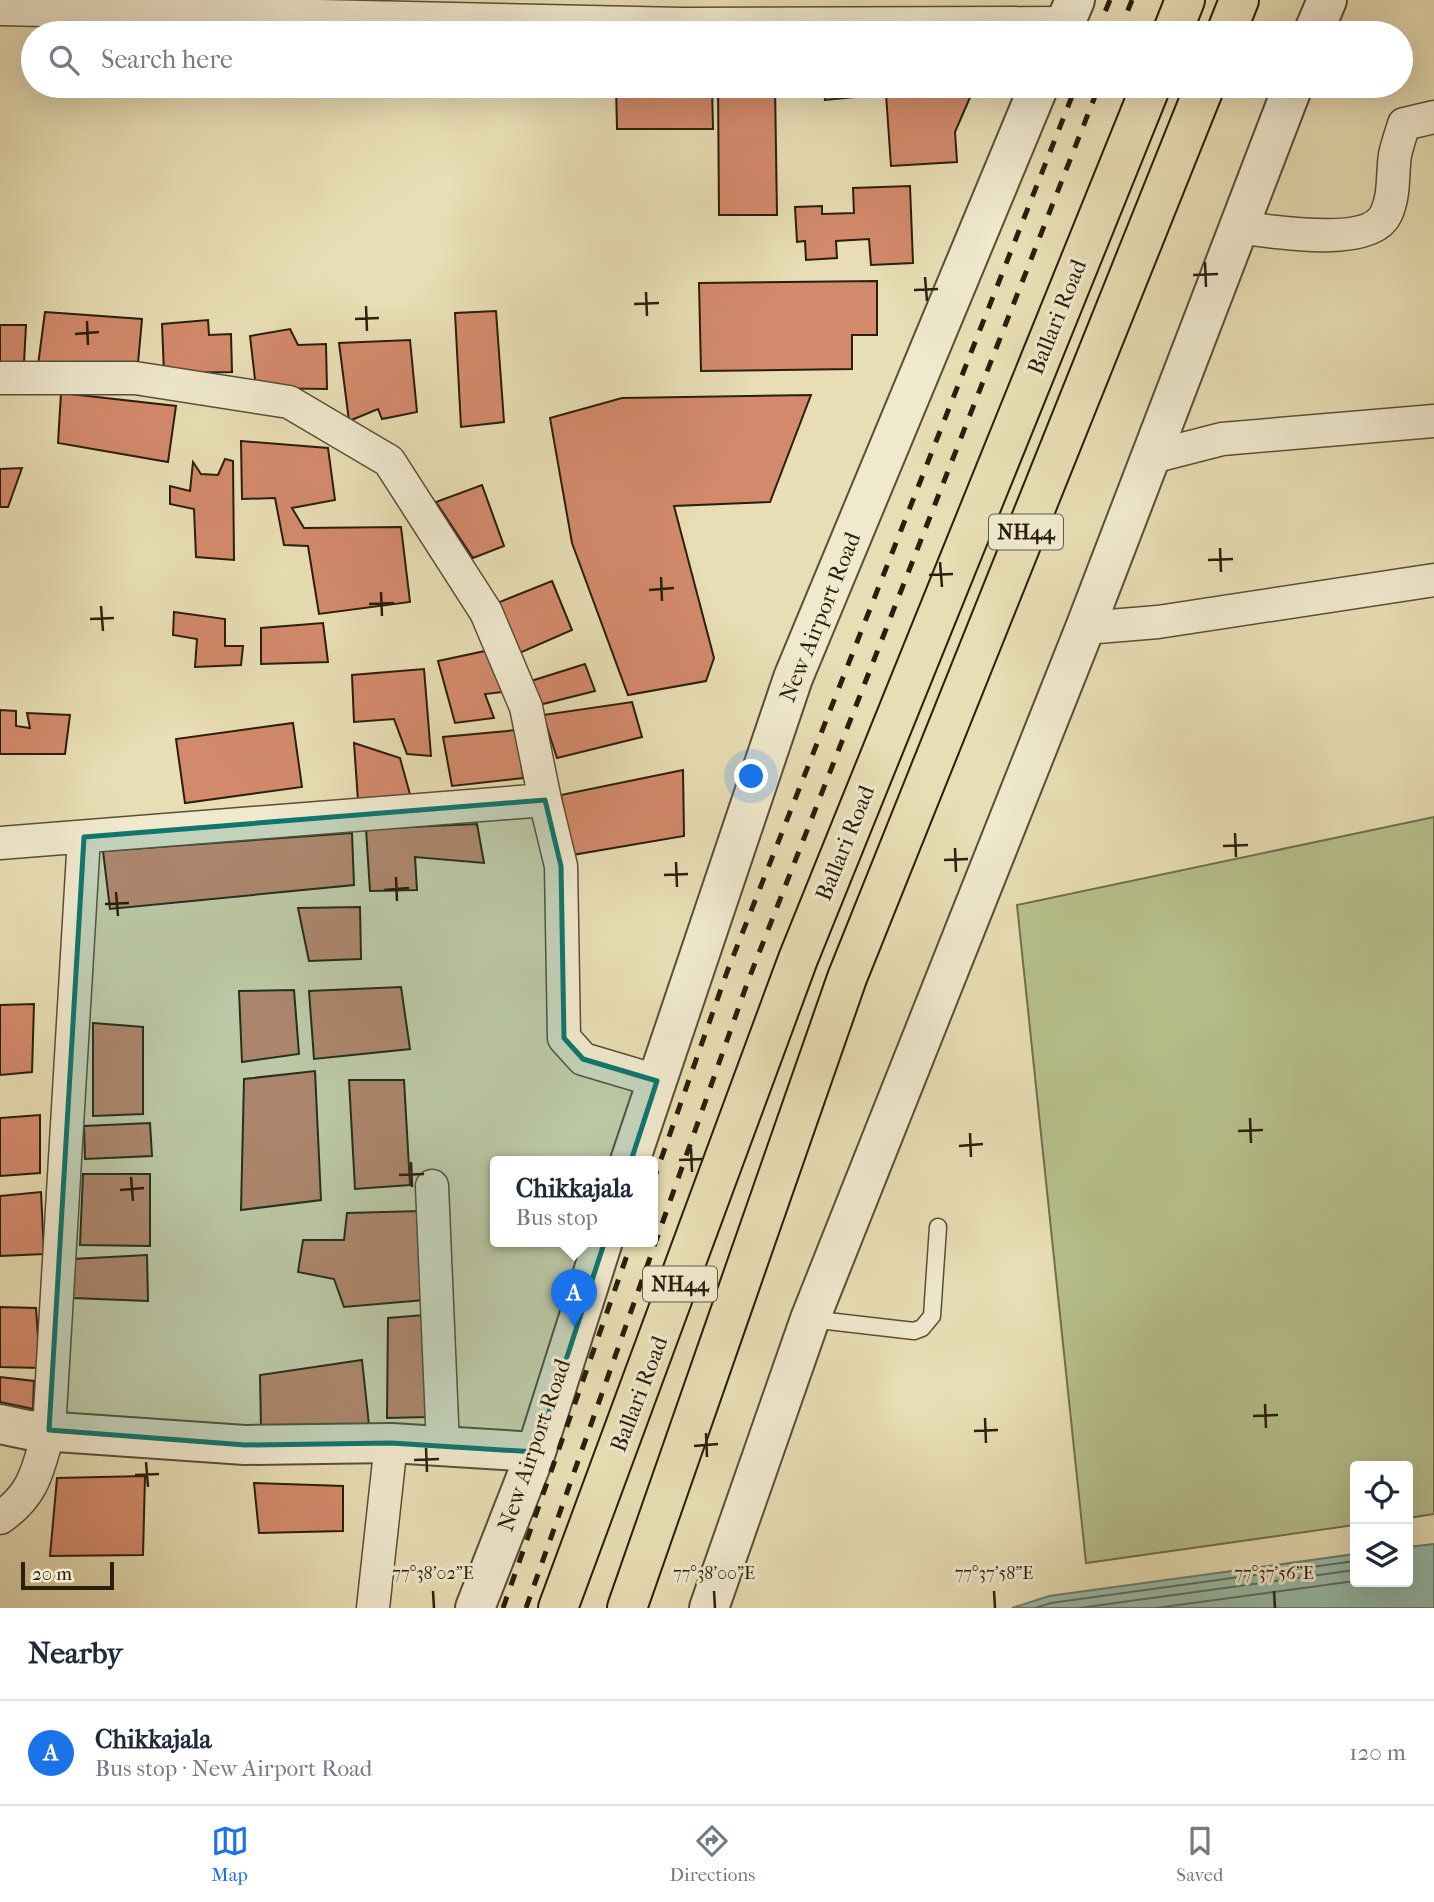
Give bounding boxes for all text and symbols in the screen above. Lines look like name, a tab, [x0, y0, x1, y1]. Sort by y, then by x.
search box	[21, 21, 1413, 98]
icon: search	[45, 41, 83, 79]
text: Search here	[101, 44, 233, 75]
street label: Ballari Road	[1022, 255, 1092, 378]
road number: NH44	[989, 514, 1063, 550]
street label: New Airport Road	[774, 528, 867, 706]
your location	[734, 759, 768, 793]
street label: Ballari Road	[810, 781, 880, 904]
popup	[490, 1156, 658, 1247]
text: Chikkajala	[516, 1173, 632, 1204]
text: Bus stop	[516, 1204, 598, 1231]
road number: NH44	[643, 1266, 717, 1302]
pin: A	[551, 1269, 597, 1327]
street label: Ballari Road	[605, 1332, 674, 1456]
street label: New Airport Road	[492, 1355, 576, 1535]
map controls	[1350, 1461, 1413, 1587]
button: locate	[1350, 1461, 1413, 1524]
button: layers	[1350, 1524, 1413, 1587]
scale bar	[21, 1559, 114, 1591]
text: 20 m	[32, 1563, 72, 1585]
text: 77°38'02"E	[392, 1563, 474, 1584]
text: 77°38'00"E	[673, 1563, 755, 1584]
text: 77°37'58"E	[955, 1563, 1033, 1584]
text: 77°37'56"E	[1234, 1563, 1314, 1584]
text: Nearby	[28, 1636, 123, 1671]
text: Chikkajala	[95, 1724, 211, 1755]
text: A	[44, 1739, 58, 1766]
text: 120 m	[1349, 1739, 1406, 1766]
text: Bus stop · New Airport Road	[95, 1755, 372, 1782]
tab: Map	[211, 1822, 249, 1886]
tab: Directions	[670, 1822, 755, 1886]
tab: Saved	[1176, 1822, 1223, 1886]

